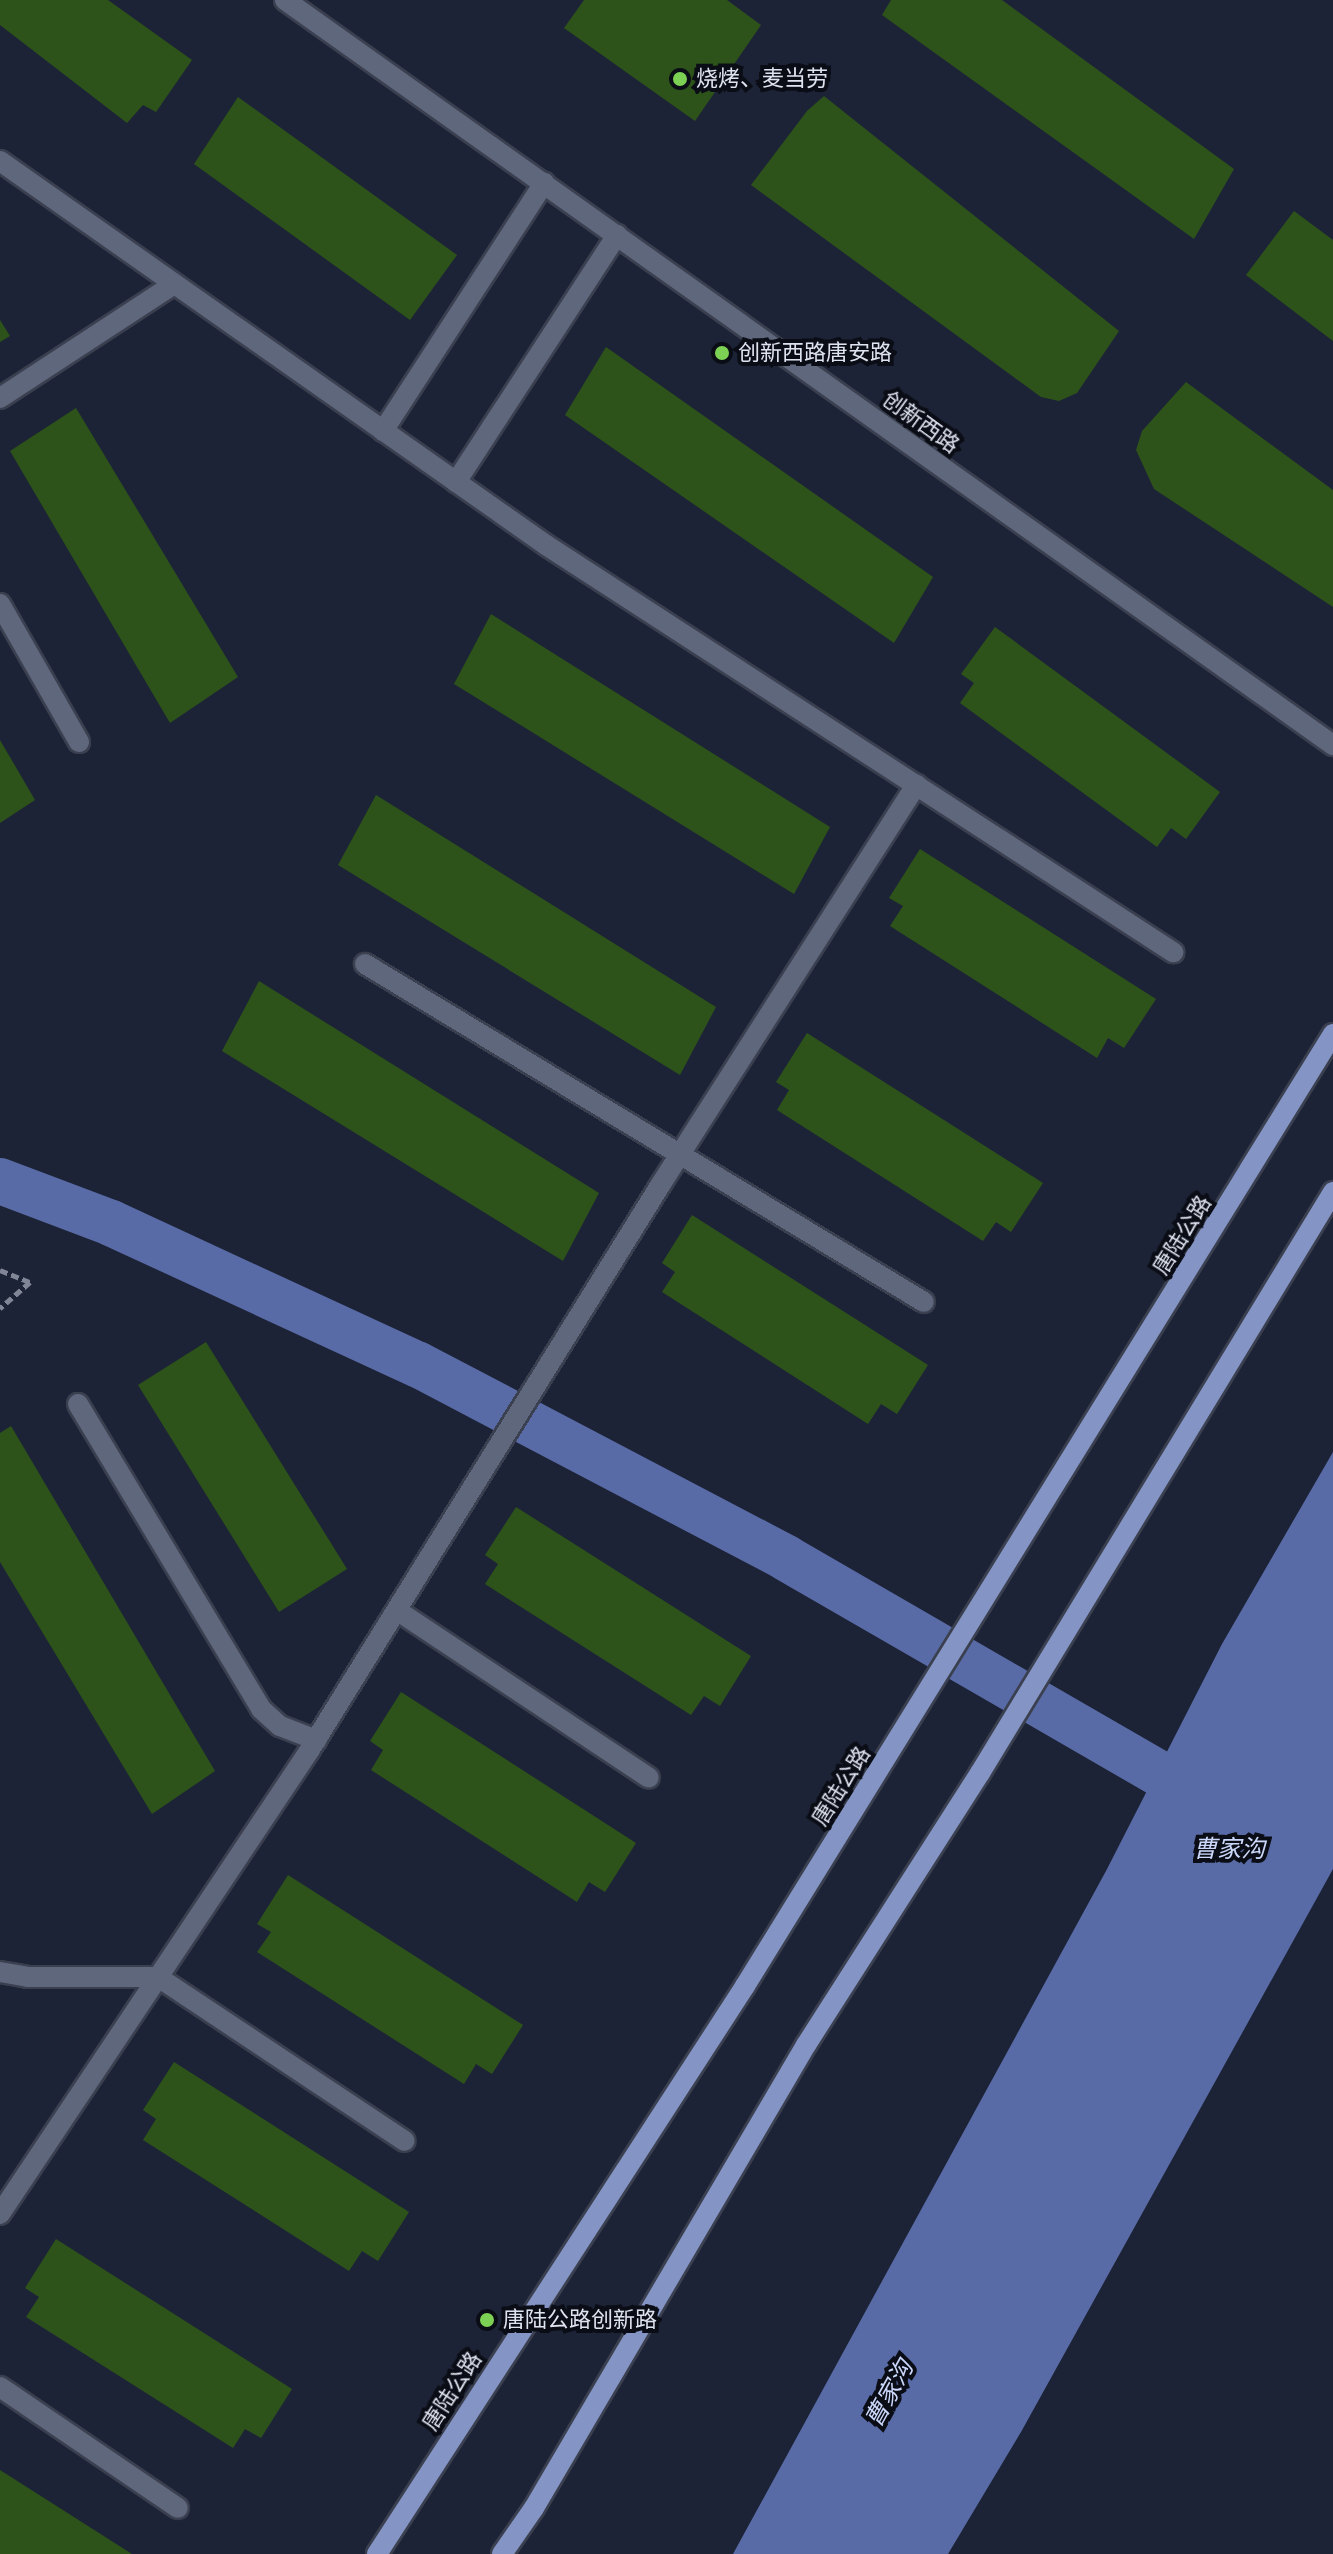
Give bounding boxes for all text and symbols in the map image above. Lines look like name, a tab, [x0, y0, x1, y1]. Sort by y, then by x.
place label: 烧烤、麦当劳	[696, 66, 828, 92]
marker: 烧烤、麦当劳	[671, 70, 689, 88]
place label: 创新西路唐安路	[738, 340, 892, 366]
marker: 创新西路唐安路	[713, 344, 731, 362]
street label: 创新西路	[878, 385, 964, 459]
street label: 唐陆公路	[1147, 1191, 1217, 1279]
street label: 唐陆公路	[806, 1742, 876, 1830]
water label: 曹家沟	[1193, 1836, 1265, 1864]
place label: 唐陆公路创新路	[503, 2307, 657, 2333]
marker: 唐陆公路创新路	[478, 2311, 496, 2329]
street label: 唐陆公路	[417, 2347, 487, 2435]
water label: 曹家沟	[860, 2356, 920, 2432]

